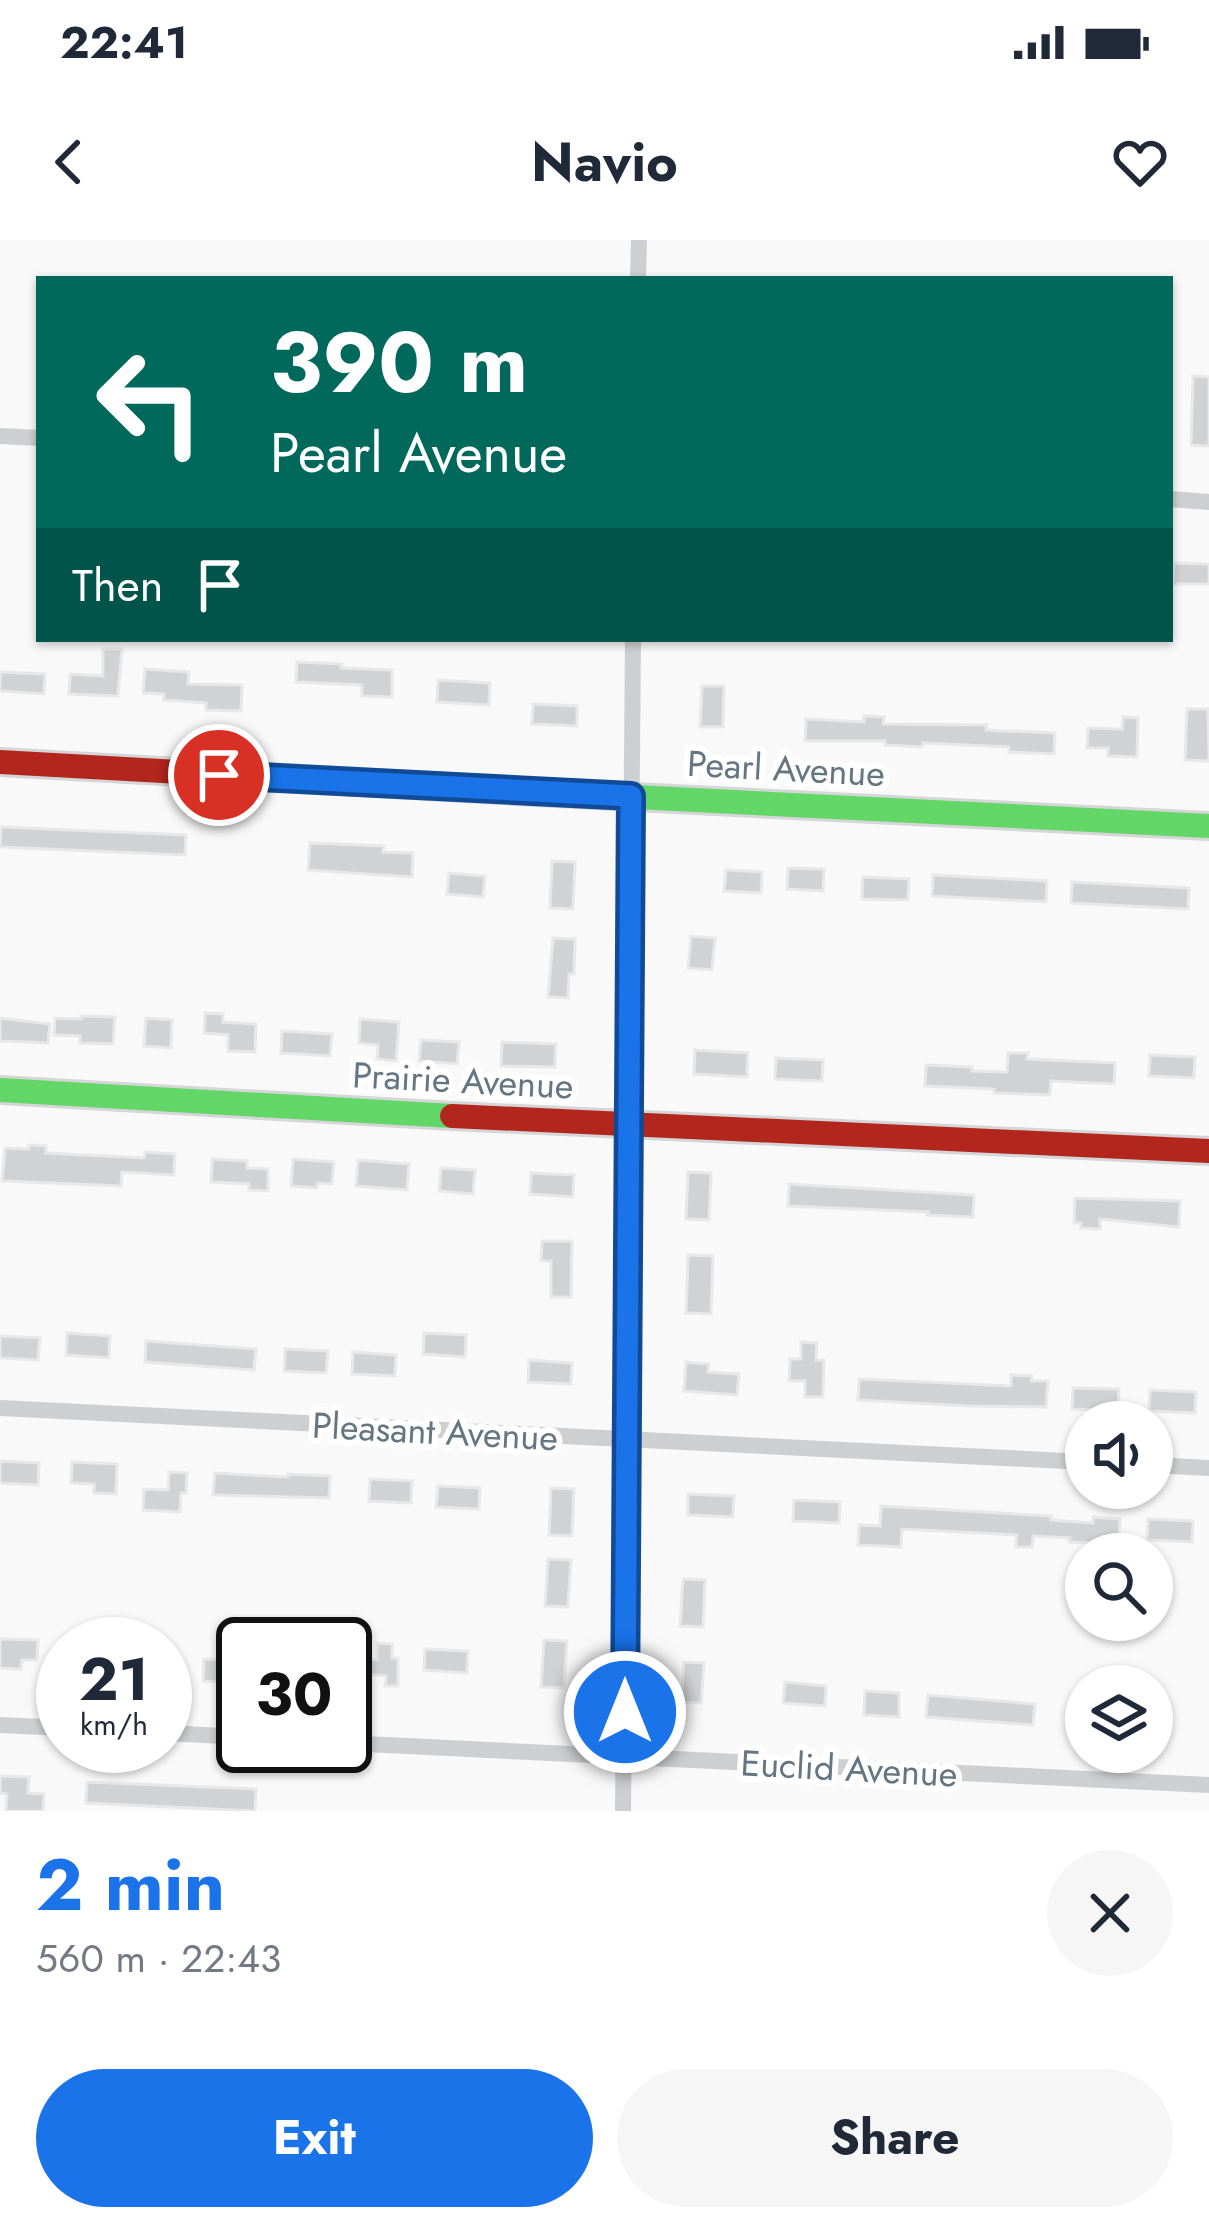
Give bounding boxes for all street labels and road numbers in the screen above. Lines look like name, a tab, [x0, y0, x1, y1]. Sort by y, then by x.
street label: Pearl Avenue	[686, 737, 886, 799]
street label: Prairie Avenue	[351, 1048, 575, 1112]
street label: Pleasant Avenue	[311, 1399, 559, 1463]
street label: Euclid Avenue	[739, 1736, 959, 1800]

